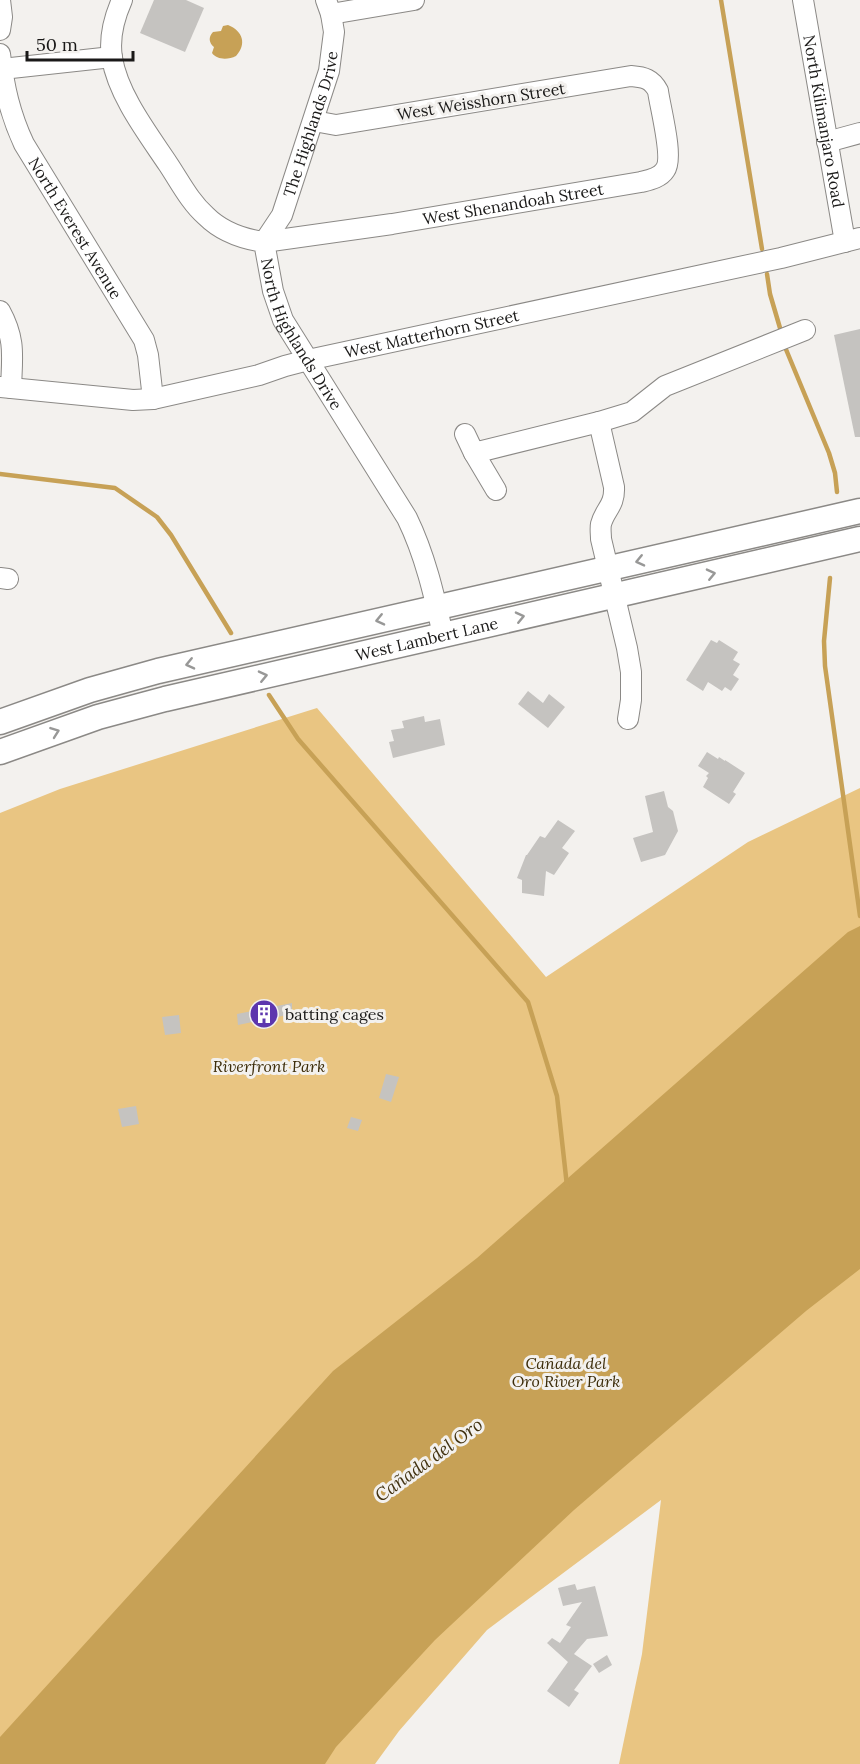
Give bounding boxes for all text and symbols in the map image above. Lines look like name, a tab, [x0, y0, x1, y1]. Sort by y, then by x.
scale bar	[27, 24, 134, 62]
text: 50 m	[36, 33, 78, 56]
street label: North Kilimanjaro Road	[799, 33, 849, 210]
street label: The Highlands Drive	[279, 49, 342, 200]
street label: West Weisshorn Street	[395, 78, 567, 124]
street label: North Everest Avenue	[24, 153, 127, 303]
street label: West Shenandoah Street	[421, 178, 606, 229]
street label: North Highlands Drive	[257, 256, 347, 414]
street label: West Matterhorn Street	[342, 305, 521, 362]
one-way arrow	[635, 554, 645, 567]
one-way arrow	[705, 568, 715, 581]
one-way arrow	[515, 611, 525, 624]
street label: West Lambert Lane	[353, 613, 500, 665]
one-way arrow	[375, 613, 385, 626]
one-way arrow	[185, 657, 195, 670]
one-way arrow	[258, 670, 268, 683]
one-way arrow	[49, 726, 60, 739]
building icon: batting cages	[248, 998, 280, 1030]
place label: batting cages	[285, 1004, 384, 1024]
park label: Riverfront Park	[213, 1056, 325, 1076]
park label: Cañada del Oro River Park	[512, 1353, 620, 1391]
water label: Cañada del Oro	[370, 1413, 487, 1506]

